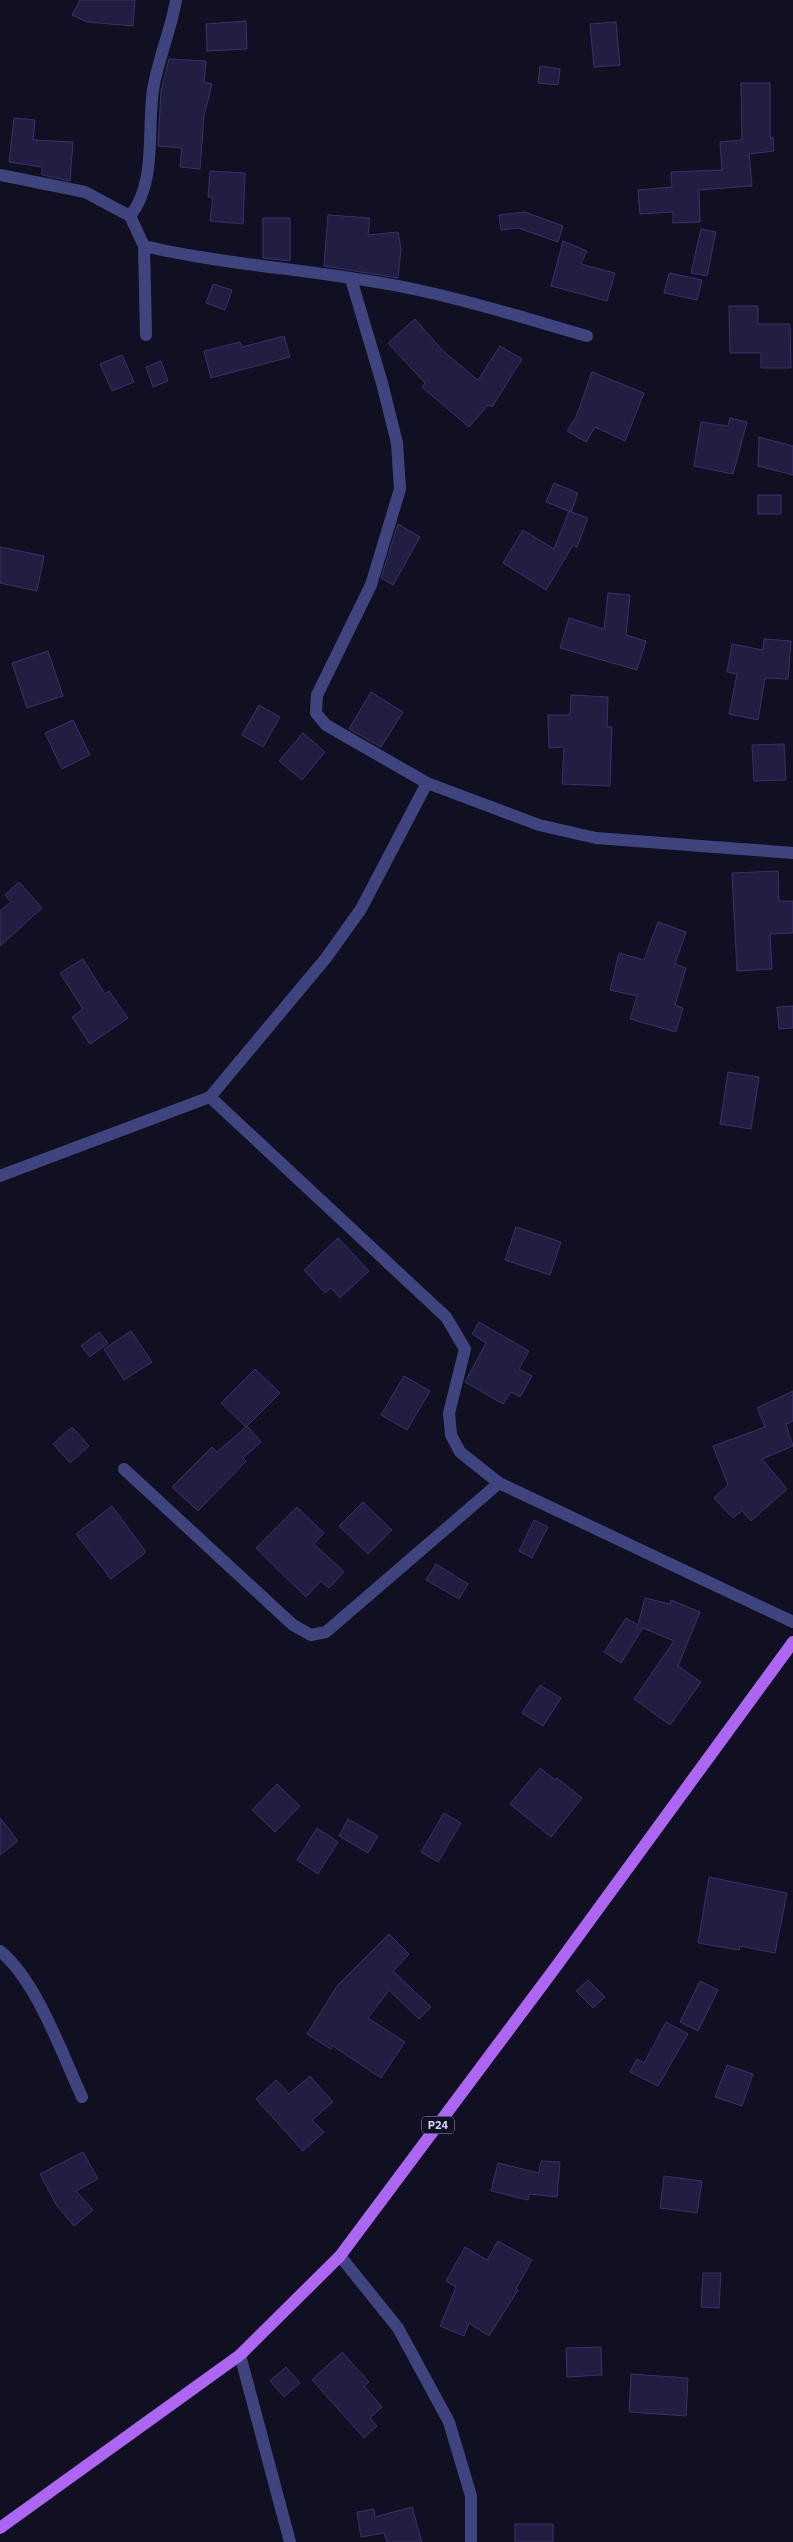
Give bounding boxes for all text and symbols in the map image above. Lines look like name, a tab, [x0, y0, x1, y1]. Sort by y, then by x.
road number: P24	[422, 2116, 454, 2134]

